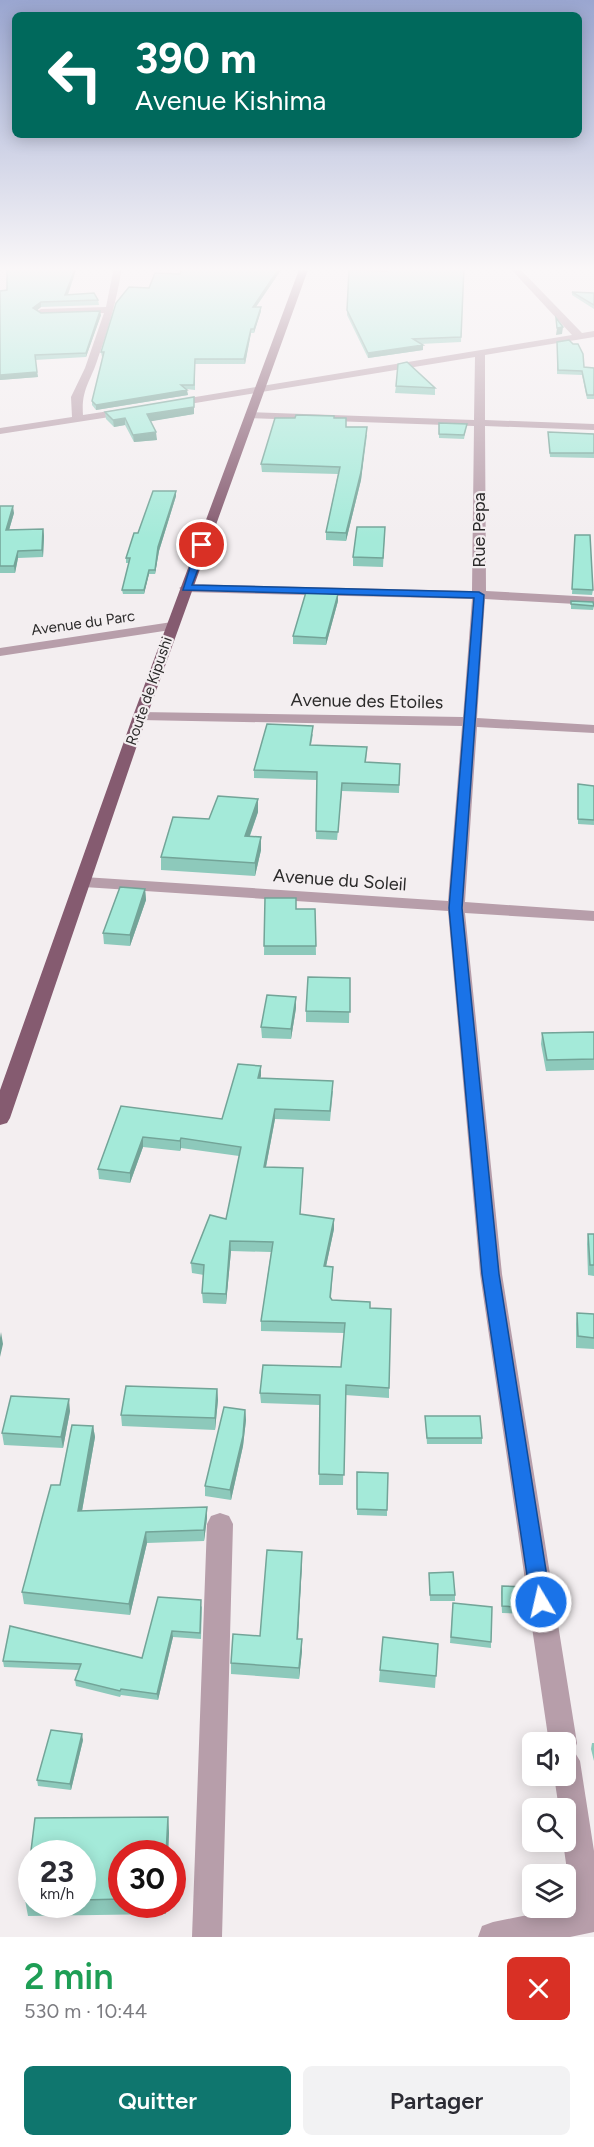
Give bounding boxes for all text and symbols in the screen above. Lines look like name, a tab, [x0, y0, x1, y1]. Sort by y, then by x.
text: 390 m	[135, 33, 257, 84]
icon: left	[36, 36, 114, 114]
text: Avenue Kishima	[135, 84, 326, 117]
street label: Rue Pepa	[468, 492, 490, 568]
pin	[176, 519, 227, 570]
icon: arrive	[185, 528, 218, 561]
street label: Avenue du Parc	[30, 607, 136, 639]
street label: Route de Kipushi	[122, 634, 176, 748]
street label: Avenue des Etoiles	[290, 689, 444, 713]
street label: Avenue du Soleil	[273, 864, 407, 896]
position arrow	[509, 1570, 573, 1634]
map controls	[522, 1732, 576, 1918]
button: sound	[522, 1732, 576, 1786]
button: search	[522, 1798, 576, 1852]
speed limit sign: 30	[108, 1840, 186, 1918]
text: 23	[40, 1853, 74, 1890]
button: layers	[522, 1864, 576, 1918]
text: km/h	[40, 1885, 74, 1903]
text: 2 min	[24, 1955, 114, 1998]
button: close	[507, 1957, 570, 2020]
text: 530 m · 10:44	[24, 1999, 147, 2023]
button: Quitter	[24, 2066, 291, 2135]
button: Partager	[303, 2066, 570, 2135]

